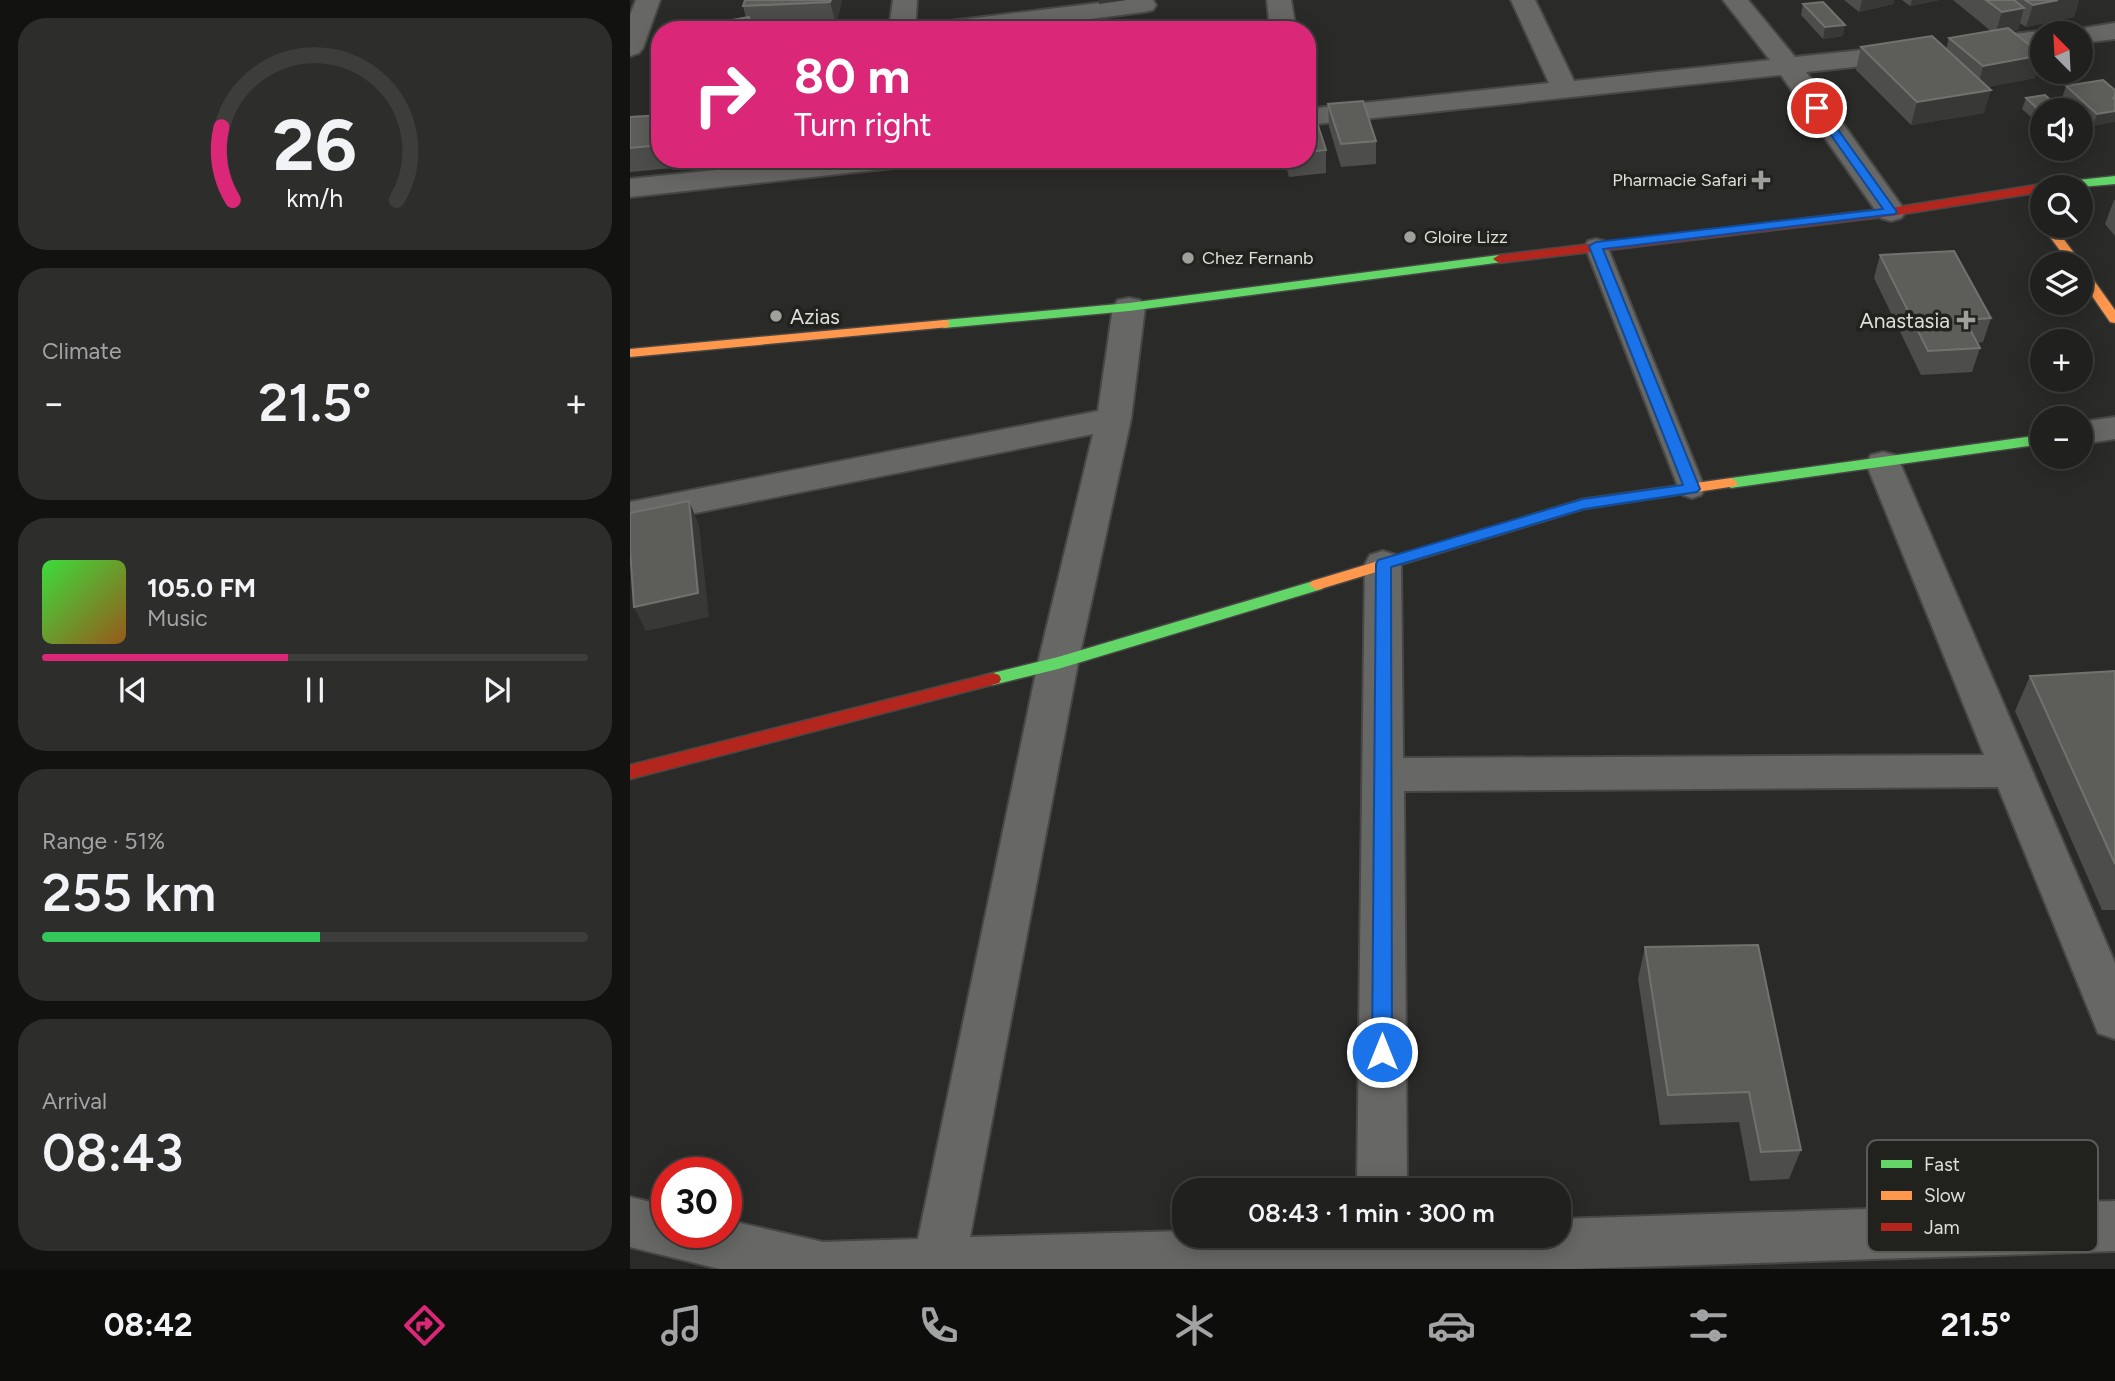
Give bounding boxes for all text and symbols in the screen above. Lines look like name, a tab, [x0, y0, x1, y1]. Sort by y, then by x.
north arrow	[2030, 21, 2093, 84]
map controls	[2030, 21, 2093, 469]
text: 80 m	[794, 46, 910, 105]
icon: right	[679, 49, 770, 140]
pin	[1787, 78, 1847, 138]
icon: arrive	[1798, 89, 1836, 127]
button: sound	[2030, 98, 2093, 161]
text: 26	[273, 101, 357, 188]
text: Turn right	[794, 106, 932, 144]
place label: Pharmacie Safari	[1612, 169, 1747, 191]
marker: Pharmacie Safari	[1753, 172, 1769, 188]
button: search	[2030, 175, 2093, 238]
text: km/h	[286, 183, 344, 213]
place label: Gloire Lizz	[1424, 226, 1508, 248]
marker: Gloire Lizz	[1402, 229, 1418, 245]
place label: Chez Fernanb	[1202, 247, 1314, 269]
marker: Chez Fernanb	[1180, 250, 1196, 266]
button: layers	[2030, 252, 2093, 315]
place label: Azias	[790, 304, 840, 329]
marker: Azias	[768, 308, 784, 324]
place label: Anastasia	[1860, 308, 1950, 333]
marker: Anastasia	[1956, 310, 1976, 330]
button: +	[2030, 329, 2093, 392]
text: Climate	[42, 337, 121, 365]
text: 21.5°	[258, 372, 372, 434]
text: −	[42, 380, 66, 426]
text: +	[564, 380, 588, 426]
button: −	[2030, 406, 2093, 469]
text: 105.0 FM	[147, 572, 256, 604]
text: Music	[147, 604, 208, 632]
icon: previous	[114, 671, 152, 709]
icon: pause	[296, 671, 334, 709]
icon: next	[478, 671, 516, 709]
text: Range · 51%	[42, 827, 165, 855]
text: 255 km	[42, 862, 216, 924]
position arrow	[1345, 1015, 1419, 1089]
text: Arrival	[42, 1087, 107, 1115]
text: 08:43	[42, 1122, 183, 1184]
legend	[1867, 1140, 2098, 1252]
text: Fast	[1924, 1153, 1960, 1176]
speed limit sign: 30	[651, 1157, 742, 1248]
text: Slow	[1924, 1184, 1966, 1207]
text: 08:43 · 1 min · 300 m	[1248, 1197, 1495, 1229]
text: Jam	[1924, 1216, 1960, 1239]
icon: directions	[400, 1301, 449, 1350]
icon: music	[657, 1301, 706, 1350]
icon: phone	[914, 1301, 963, 1350]
icon: climate	[1170, 1301, 1219, 1350]
icon: car	[1427, 1301, 1476, 1350]
icon: filters	[1684, 1301, 1733, 1350]
text: 08:42	[104, 1306, 193, 1344]
text: 21.5°	[1940, 1306, 2011, 1344]

